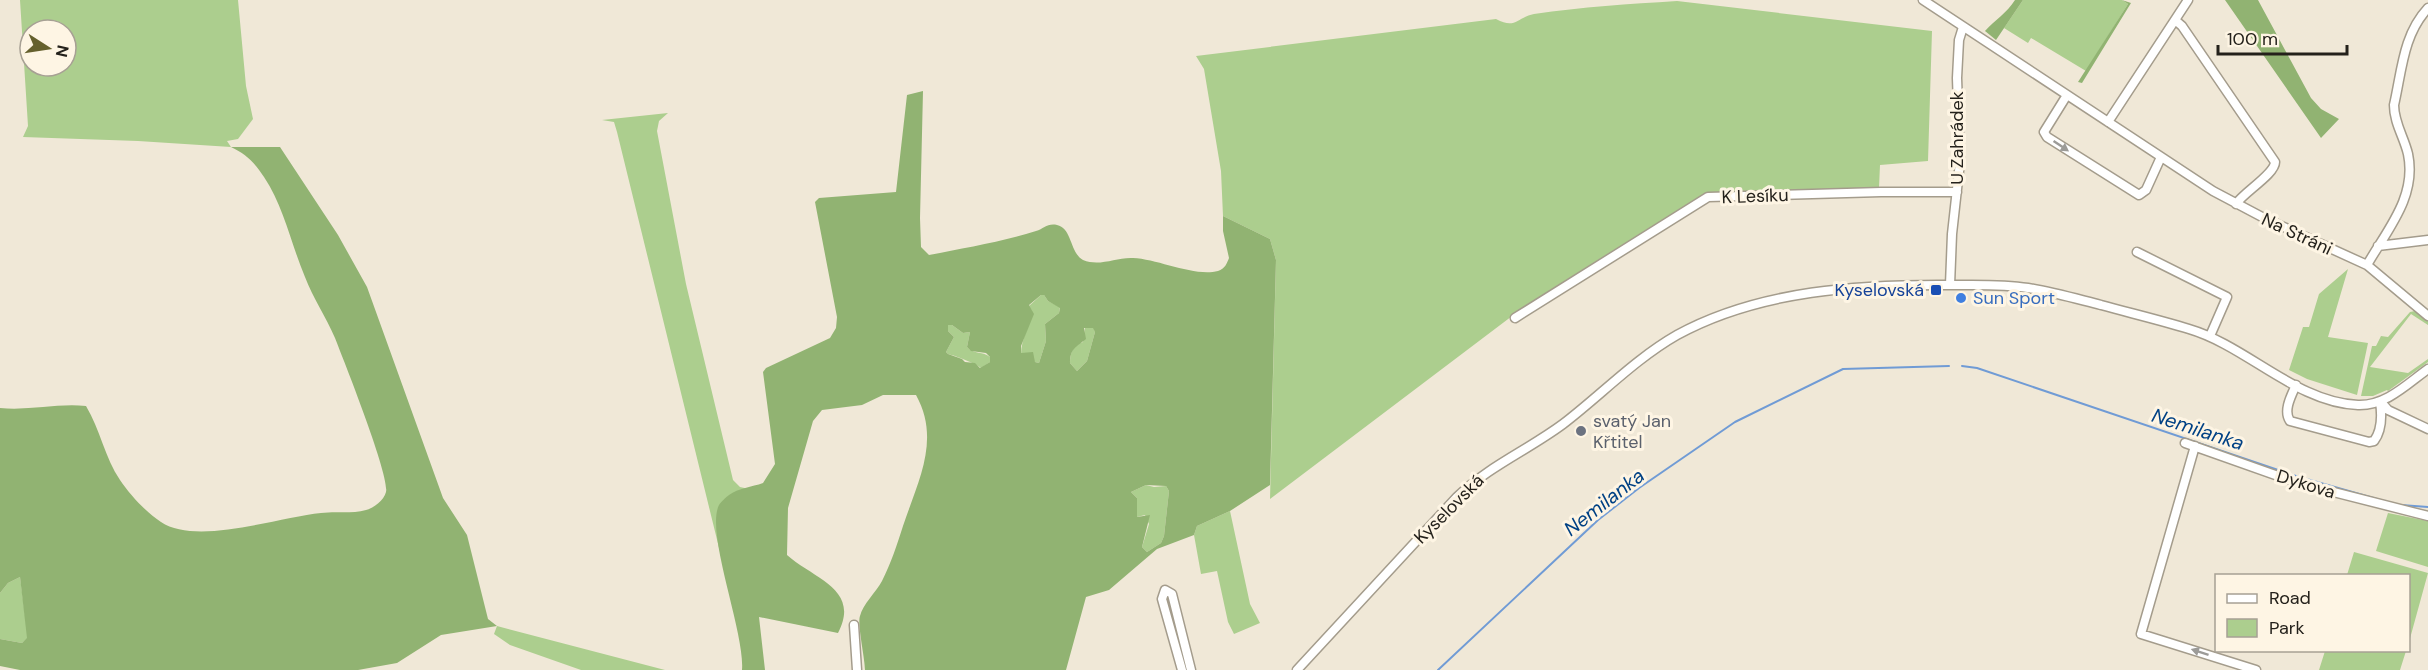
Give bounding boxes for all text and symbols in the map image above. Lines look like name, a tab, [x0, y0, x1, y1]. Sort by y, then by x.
north arrow	[18, 18, 78, 78]
scale bar	[2218, 18, 2347, 56]
text: 100 m	[2227, 27, 2278, 51]
text: N	[51, 43, 74, 59]
street label: U Zahrádek	[1945, 91, 1969, 185]
one-way arrow	[2052, 140, 2068, 152]
street label: K Lesíku	[1721, 183, 1789, 209]
street label: Na Stráni	[2258, 207, 2336, 261]
place label: Kyselovská	[1835, 278, 1924, 302]
marker: Kyselovská	[1929, 283, 1943, 297]
place label: Sun Sport	[1973, 286, 2055, 310]
marker: Sun Sport	[1954, 291, 1968, 305]
water label: Nemilanka	[2149, 402, 2247, 456]
place label: svatý Jan Křtitel	[1593, 409, 1671, 454]
marker: svatý Jan Křtitel	[1574, 424, 1588, 438]
water label: Nemilanka	[1558, 462, 1650, 542]
street label: Dykova	[2274, 464, 2338, 504]
street label: Kyselovská	[1409, 469, 1489, 549]
legend	[2215, 574, 2410, 652]
text: Road	[2269, 586, 2311, 610]
text: Park	[2269, 616, 2305, 640]
one-way arrow	[2191, 647, 2209, 656]

